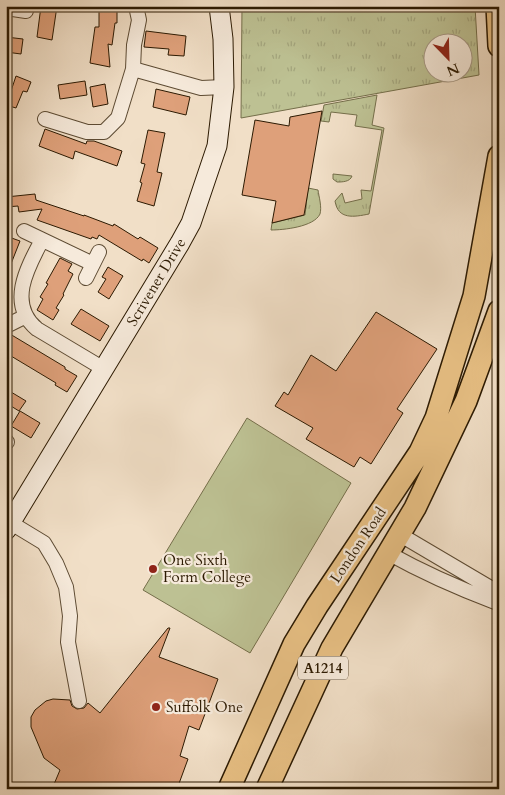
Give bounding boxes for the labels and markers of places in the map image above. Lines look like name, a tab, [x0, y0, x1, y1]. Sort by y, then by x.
place label: One Sixth Form College	[163, 550, 251, 587]
marker: One Sixth Form College	[147, 563, 159, 575]
place label: Suffolk One	[166, 697, 243, 717]
marker: Suffolk One	[150, 701, 162, 713]

